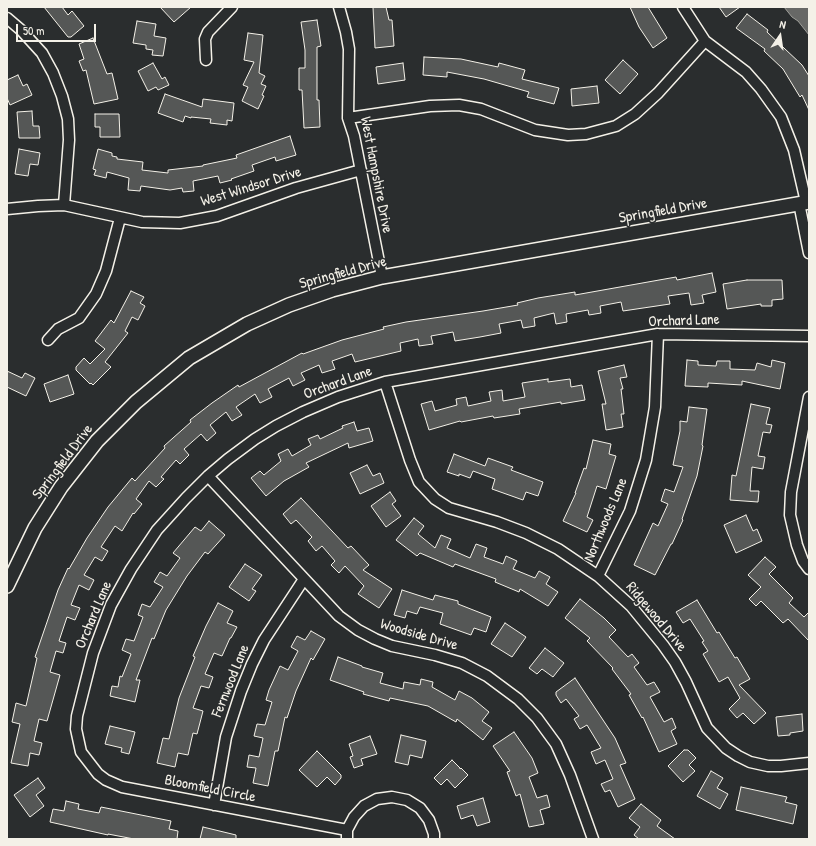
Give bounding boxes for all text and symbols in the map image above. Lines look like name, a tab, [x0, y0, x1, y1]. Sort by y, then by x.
scale bar	[18, 16, 98, 42]
north arrow	[760, 16, 800, 56]
text: N	[778, 17, 787, 32]
text: 50 m	[23, 22, 44, 39]
street label: West Hampshire Drive	[356, 115, 396, 235]
street label: West Windsor Drive	[199, 163, 303, 211]
street label: Springfield Drive	[617, 194, 709, 228]
street label: Springfield Drive	[298, 253, 388, 293]
street label: Orchard Lane	[648, 311, 720, 331]
street label: Orchard Lane	[301, 362, 375, 404]
street label: Springfield Drive	[29, 421, 97, 503]
street label: Northwoods Lane	[580, 475, 632, 565]
street label: Orchard Lane	[72, 579, 116, 651]
street label: Ridgewood Drive	[622, 579, 690, 655]
street label: Woodside Drive	[378, 615, 460, 655]
street label: Fernwood Lane	[208, 642, 254, 720]
street label: Bloomfield Circle	[163, 771, 257, 807]

